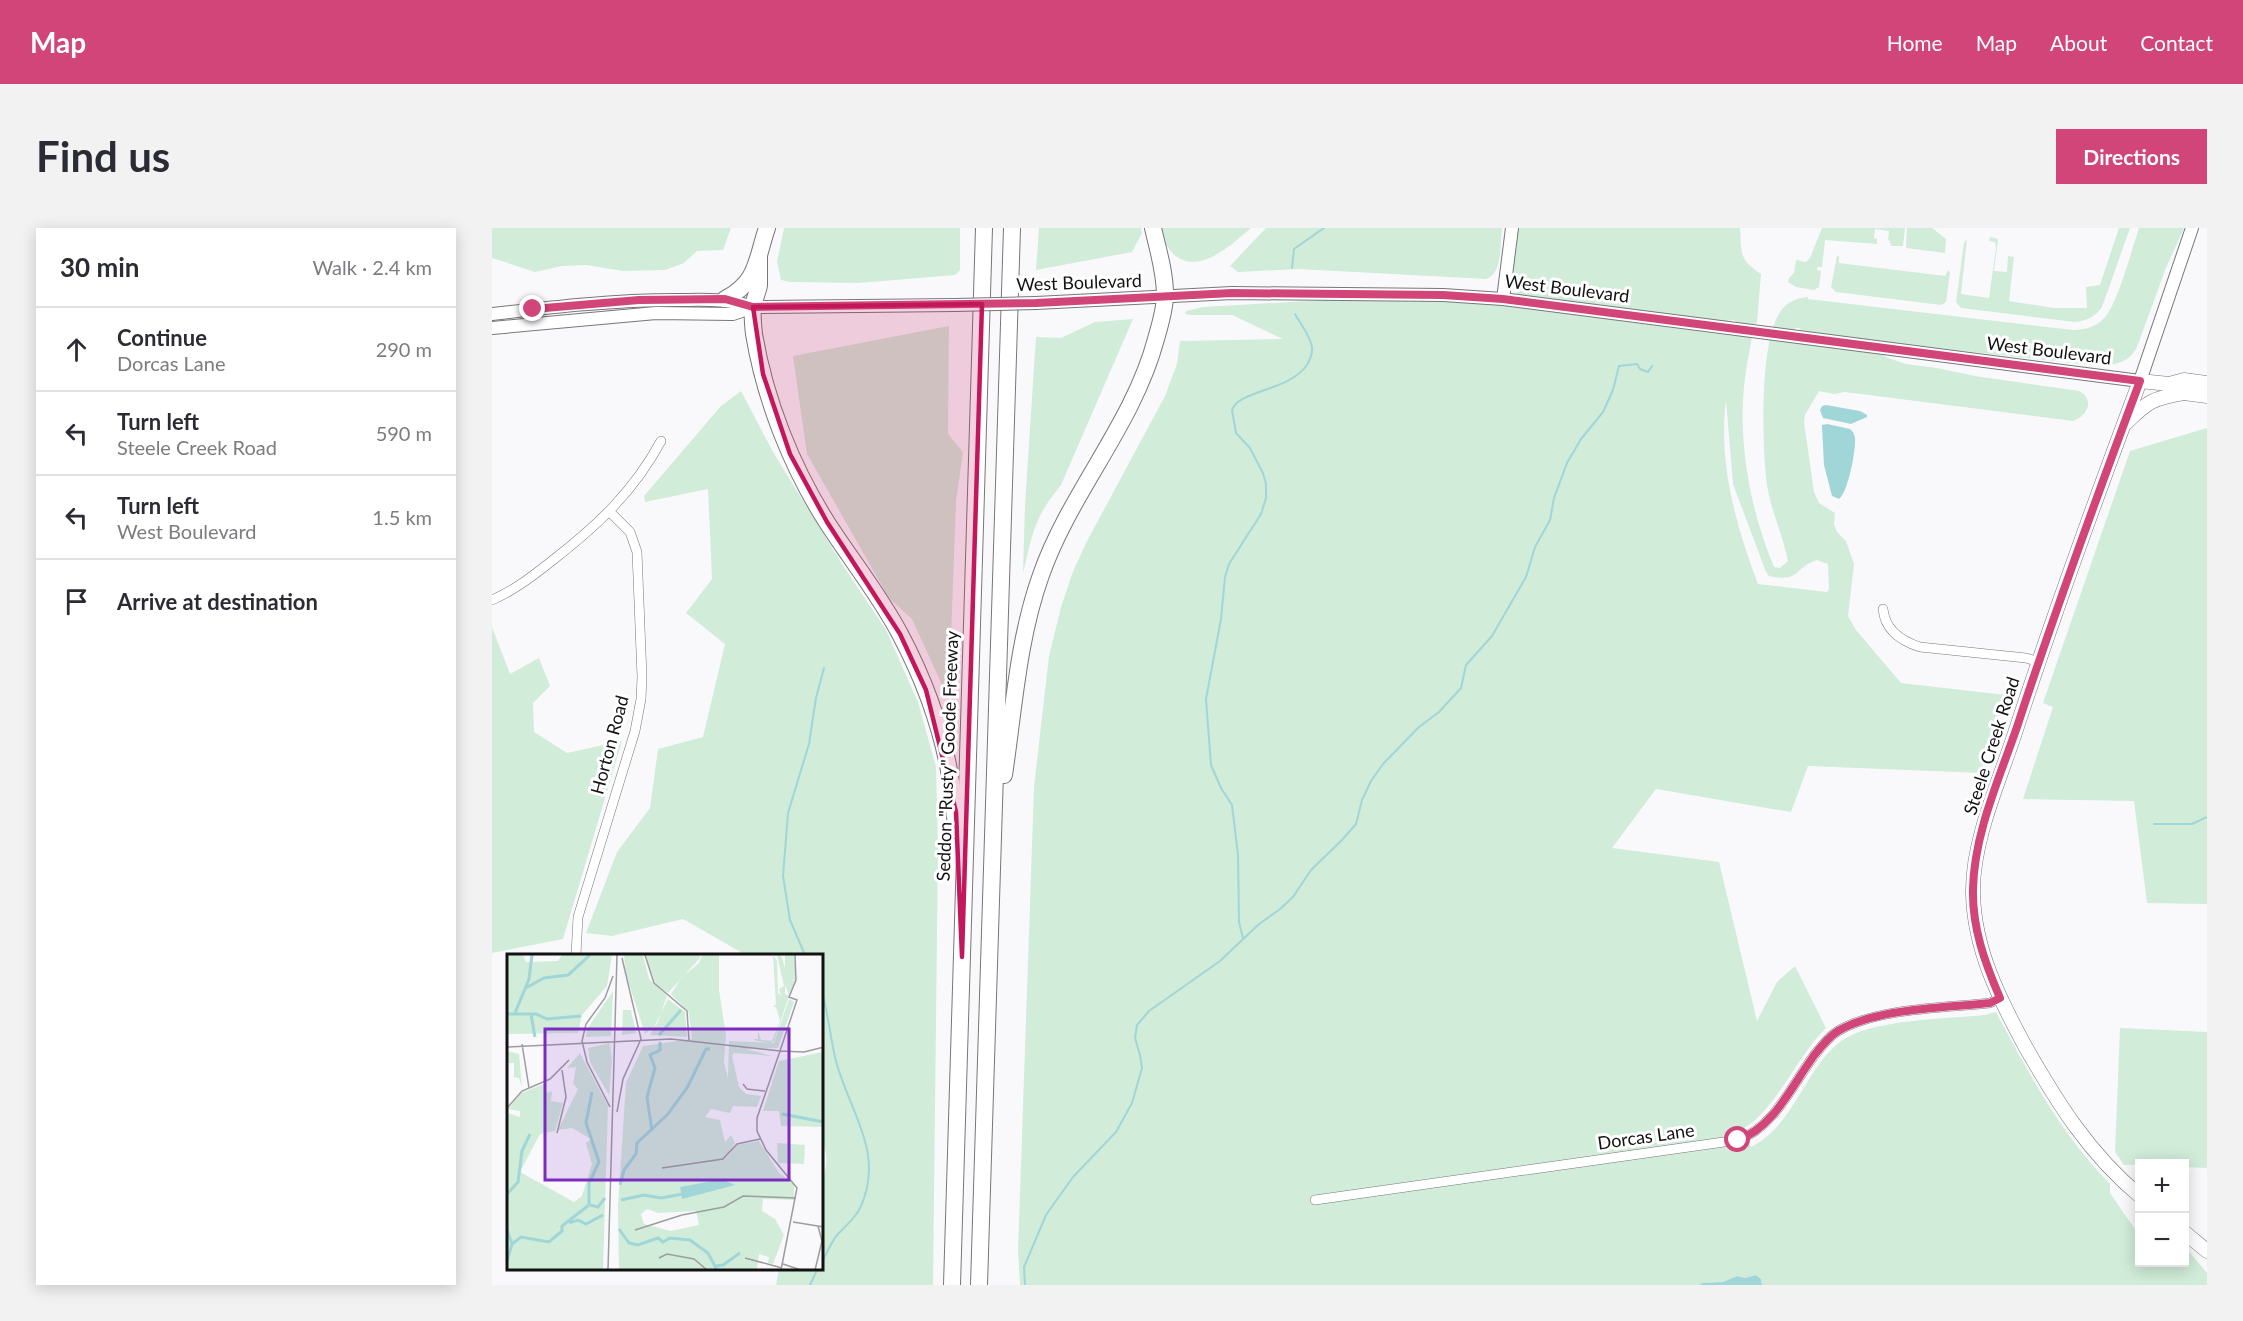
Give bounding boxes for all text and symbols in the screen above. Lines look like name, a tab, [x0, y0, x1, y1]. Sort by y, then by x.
text: Map	[30, 25, 86, 59]
text: Home	[1887, 30, 1943, 55]
text: Map	[1976, 30, 2017, 55]
text: About	[2050, 30, 2107, 55]
text: Contact	[2140, 30, 2213, 55]
button: Directions	[2056, 129, 2207, 184]
text: Find us	[36, 131, 170, 181]
text: 30 min	[60, 251, 140, 283]
text: Walk · 2.4 km	[313, 255, 432, 279]
street label: West Boulevard	[1016, 269, 1142, 295]
street label: West Boulevard	[1503, 269, 1631, 307]
route end	[519, 295, 545, 321]
text: Continue	[117, 324, 207, 351]
street label: West Boulevard	[1985, 331, 2113, 369]
icon: ahead	[60, 333, 93, 366]
text: 290 m	[376, 337, 432, 361]
text: Dorcas Lane	[117, 351, 225, 375]
text: Turn left	[117, 408, 199, 435]
icon: left	[60, 417, 93, 450]
text: 590 m	[376, 421, 432, 445]
text: Steele Creek Road	[117, 435, 277, 459]
text: Turn left	[117, 492, 199, 519]
icon: left	[60, 501, 93, 534]
text: 1.5 km	[372, 505, 432, 529]
text: West Boulevard	[117, 519, 257, 543]
icon: arrive	[60, 585, 93, 618]
text: Arrive at destination	[117, 588, 318, 615]
street label: Seddon "Rusty" Goode Freeway	[932, 630, 962, 882]
street label: Steele Creek Road	[1958, 674, 2024, 818]
street label: Horton Road	[585, 693, 633, 797]
inset map	[507, 954, 824, 1270]
street label: Dorcas Lane	[1596, 1118, 1696, 1154]
route start	[1724, 1126, 1750, 1152]
map controls	[2135, 1159, 2189, 1267]
button: +	[2135, 1159, 2189, 1213]
button: −	[2135, 1213, 2189, 1267]

